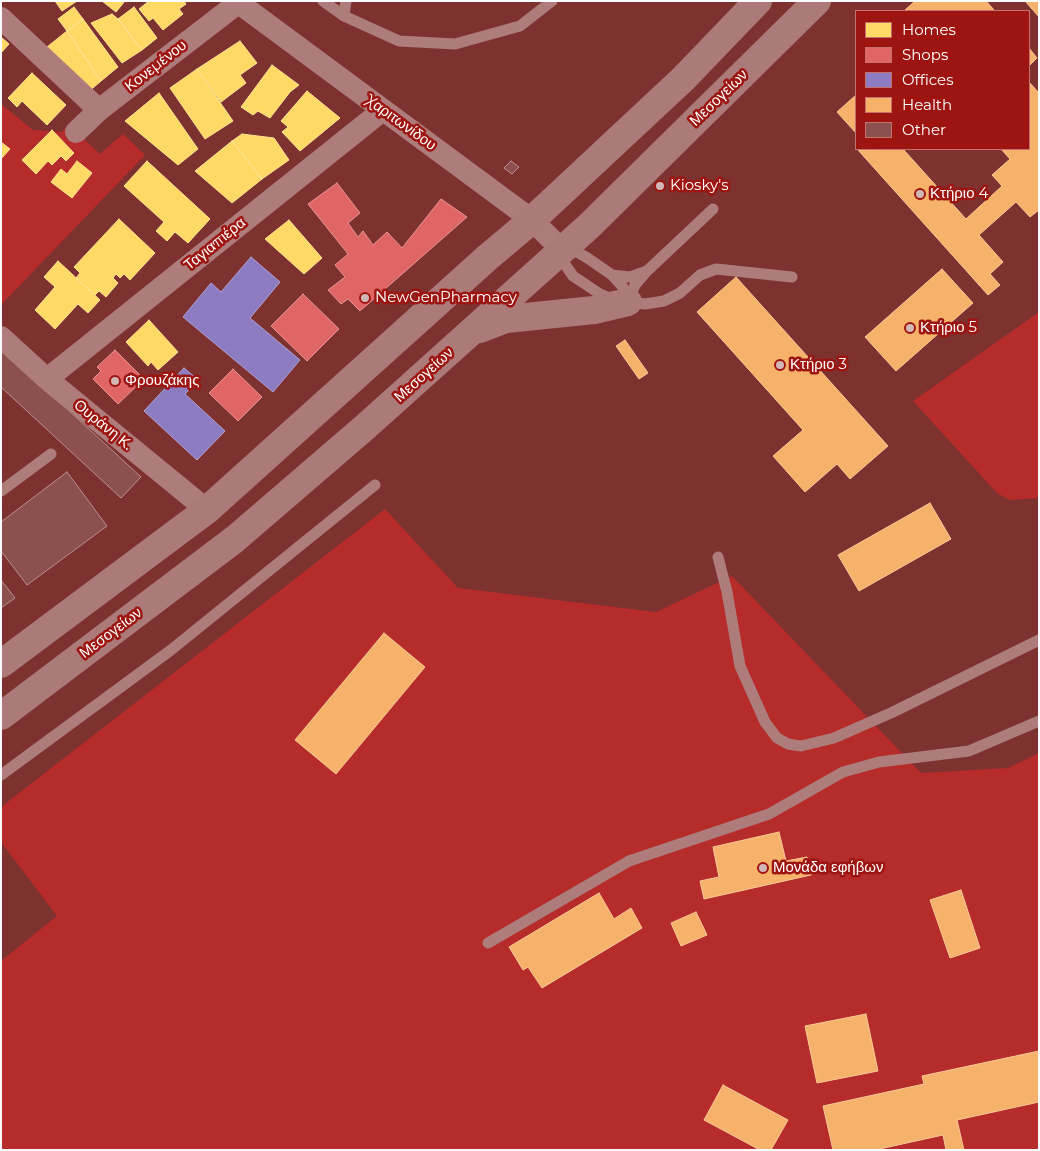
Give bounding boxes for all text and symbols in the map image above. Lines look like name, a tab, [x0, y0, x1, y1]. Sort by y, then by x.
legend	[855, 10, 1030, 150]
text: Homes	[902, 20, 956, 39]
street label: Κονεμένου	[122, 36, 190, 96]
text: Shops	[902, 45, 948, 64]
street label: Μεσογείων	[686, 66, 752, 130]
text: Offices	[902, 70, 954, 89]
street label: Χαριτωνίδου	[362, 92, 440, 154]
text: Health	[902, 95, 952, 114]
text: Other	[902, 120, 946, 139]
place label: Kiosky's	[670, 177, 728, 195]
marker: Kiosky's	[654, 180, 666, 192]
place label: Κτήριο 4	[930, 185, 988, 203]
marker: Κτήριο 4	[914, 188, 926, 200]
street label: Ταγιαπιέρα	[181, 214, 249, 274]
place label: NewGenPharmacy	[375, 289, 517, 307]
marker: NewGenPharmacy	[359, 292, 371, 304]
place label: Κτήριο 5	[920, 319, 977, 337]
marker: Κτήριο 5	[904, 322, 916, 334]
street label: Μεσογείων	[391, 344, 457, 406]
place label: Κτήριο 3	[790, 356, 847, 374]
marker: Κτήριο 3	[774, 359, 786, 371]
place label: Φρουζάκης	[125, 372, 199, 390]
marker: Φρουζάκης	[109, 375, 121, 387]
street label: Ουράνη Κ.	[70, 396, 136, 454]
street label: Μεσογείων	[76, 604, 146, 662]
place label: Μονάδα εφήβων	[773, 859, 884, 877]
marker: Μονάδα εφήβων	[757, 862, 769, 874]

